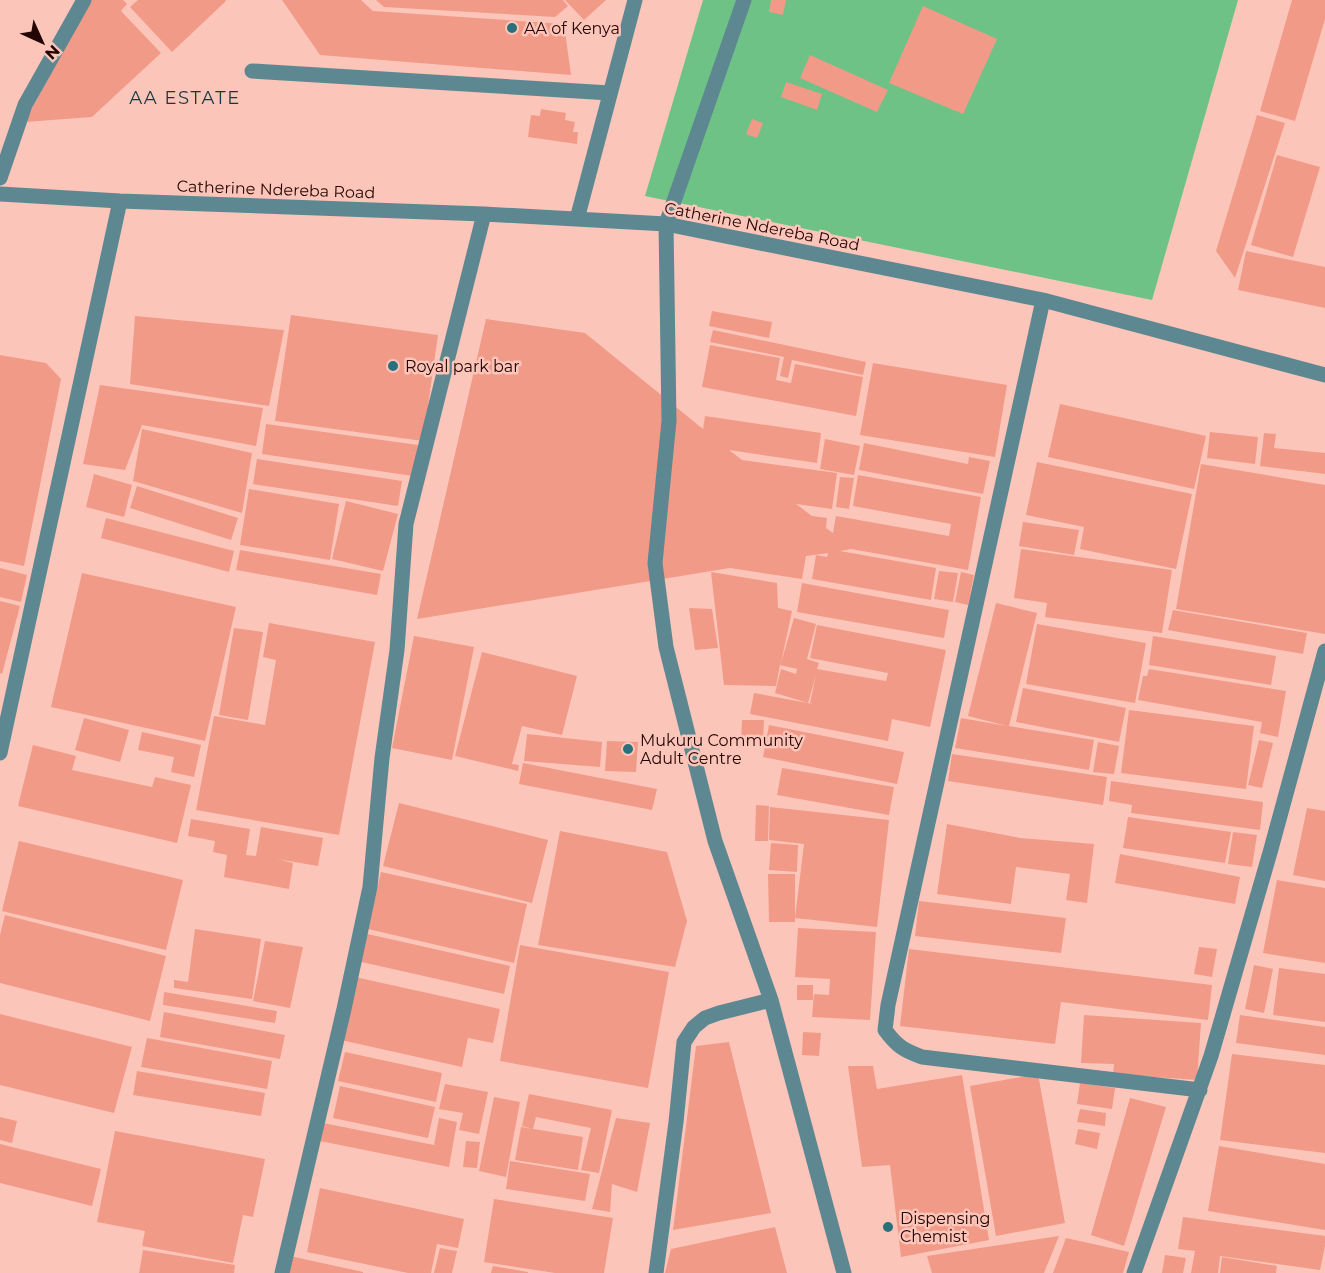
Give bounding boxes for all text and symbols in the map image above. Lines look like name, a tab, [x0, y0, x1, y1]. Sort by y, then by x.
north arrow	[12, 12, 72, 72]
place label: AA of Kenya	[524, 19, 620, 38]
marker: AA of Kenya	[505, 21, 519, 35]
text: N	[41, 41, 64, 64]
district label: AA ESTATE	[129, 87, 241, 109]
street label: Catherine Ndereba Road	[176, 177, 376, 202]
street label: Catherine Ndereba Road	[663, 198, 861, 255]
place label: Royal park bar	[405, 357, 520, 376]
marker: Royal park bar	[386, 359, 400, 373]
place label: Mukuru Community Adult Centre	[640, 731, 803, 768]
marker: Mukuru Community Adult Centre	[621, 742, 635, 756]
place label: Dispensing Chemist	[900, 1209, 991, 1246]
marker: Dispensing Chemist	[881, 1220, 895, 1234]

